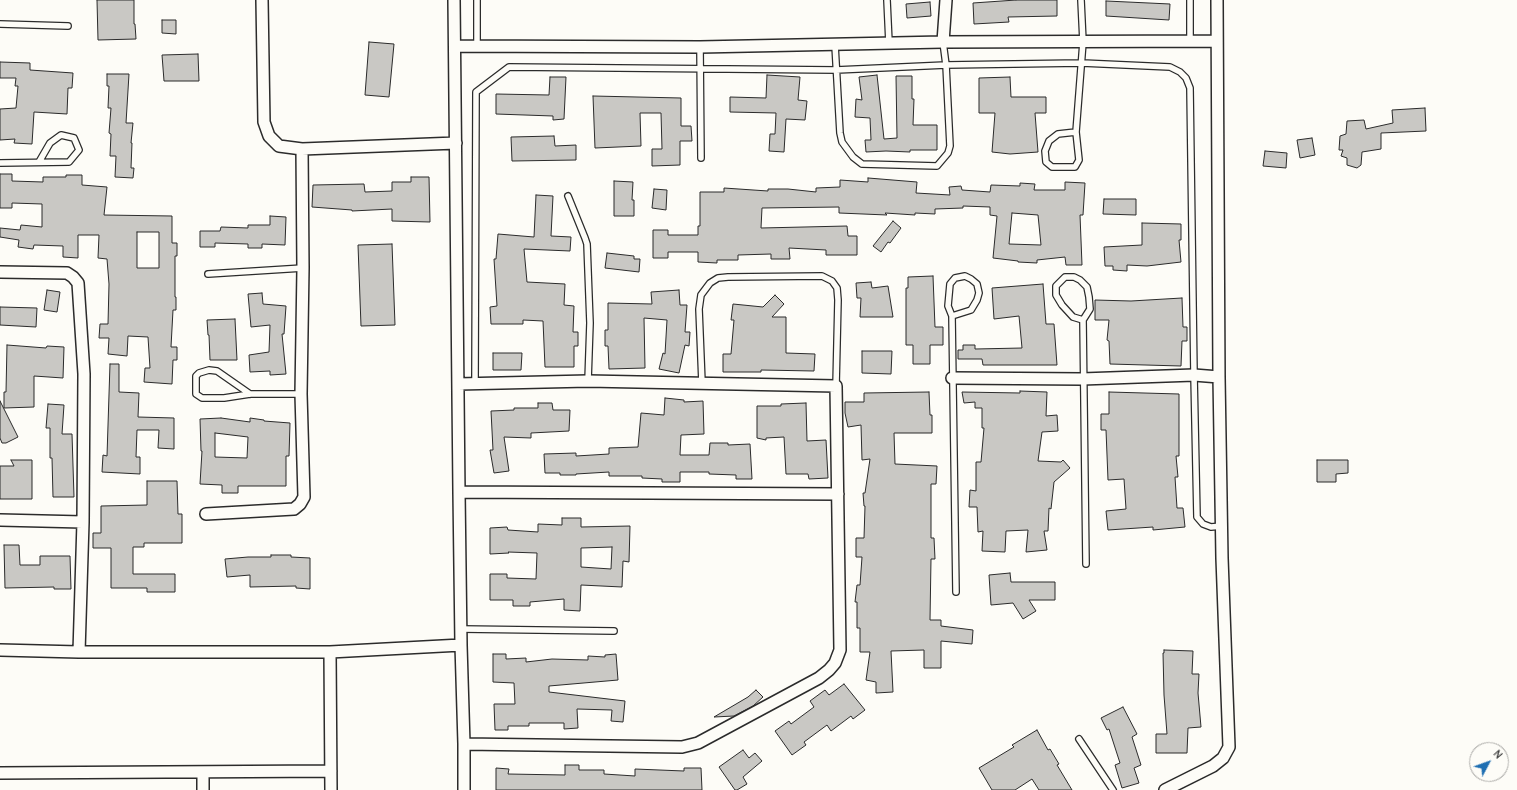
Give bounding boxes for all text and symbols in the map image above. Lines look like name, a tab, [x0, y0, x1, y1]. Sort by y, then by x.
north arrow	[1469, 742, 1509, 782]
text: N	[1490, 747, 1505, 761]

